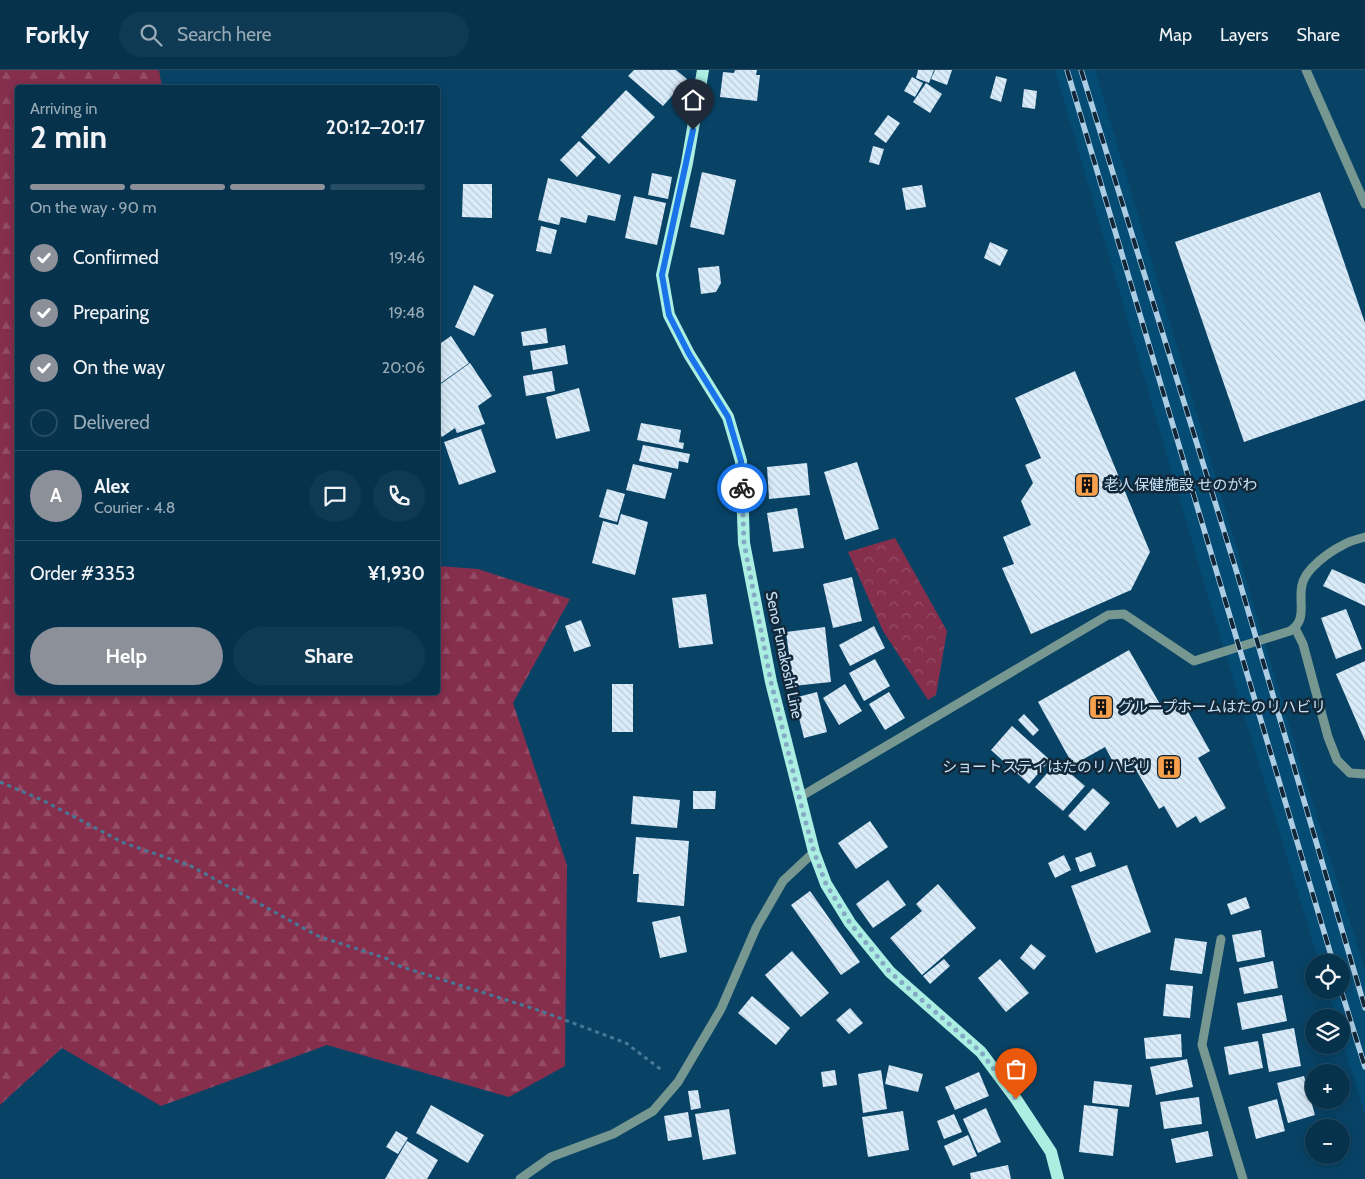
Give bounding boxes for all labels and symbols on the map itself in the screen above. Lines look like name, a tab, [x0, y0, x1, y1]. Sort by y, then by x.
pin	[672, 79, 714, 130]
courier	[717, 463, 767, 513]
building icon: 老人保健施設 せのがわ	[1074, 472, 1100, 498]
place label: 老人保健施設 せのがわ	[1104, 476, 1257, 494]
street label: Seno Funakoshi Line	[762, 590, 806, 720]
building icon: グループホームはたのリハビリ	[1088, 694, 1114, 720]
place label: グループホームはたのリハビリ	[1118, 698, 1326, 716]
building icon: ショートステイはたのリハビリ	[1156, 754, 1182, 780]
place label: ショートステイはたのリハビリ	[942, 758, 1152, 776]
pin	[995, 1048, 1037, 1099]

